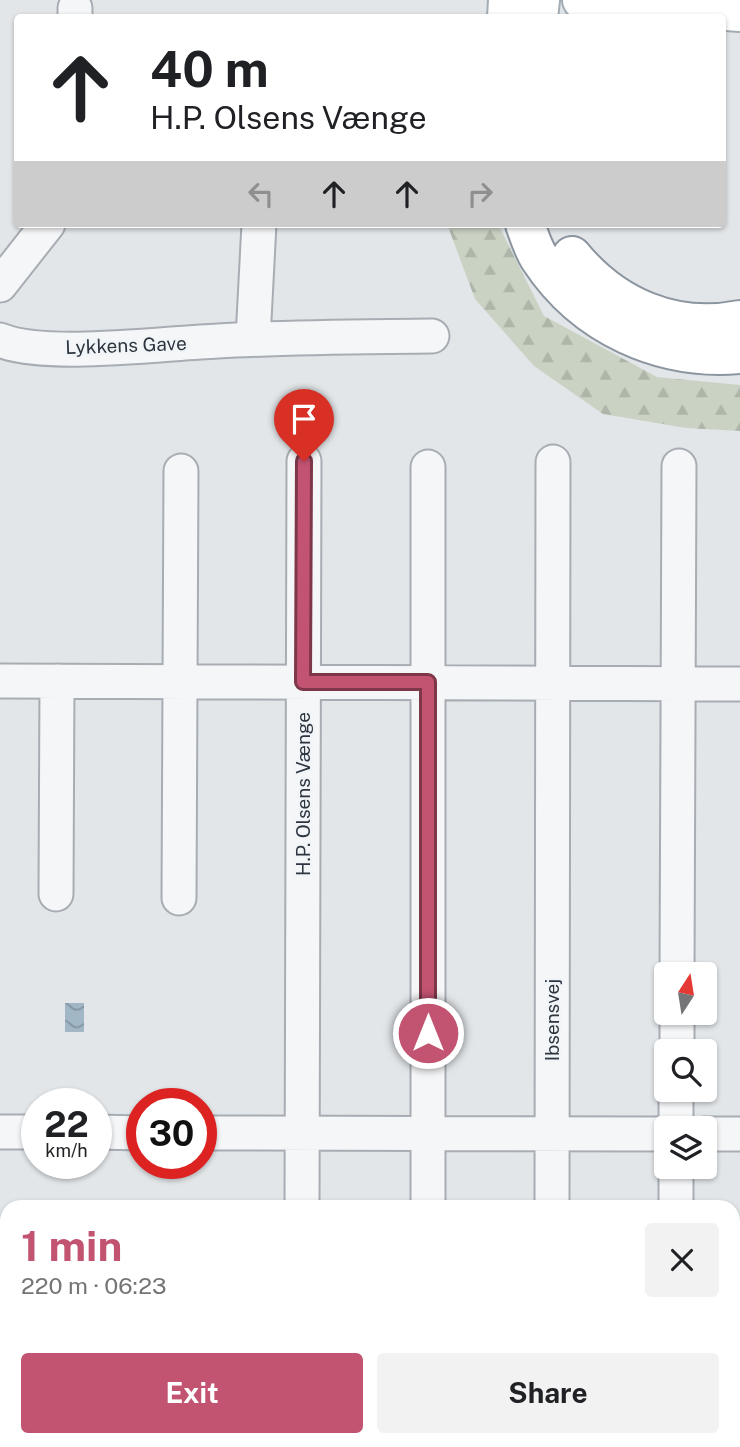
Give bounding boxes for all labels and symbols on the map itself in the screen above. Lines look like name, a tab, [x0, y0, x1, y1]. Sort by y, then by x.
street label: Lykkens Gave	[65, 332, 187, 358]
pin	[274, 389, 334, 461]
street label: H.P. Olsens Vænge	[292, 712, 314, 876]
north arrow	[654, 962, 718, 1026]
street label: Ibsensvej	[541, 979, 563, 1061]
position arrow	[391, 996, 465, 1070]
speed limit sign: 30	[126, 1088, 217, 1179]

